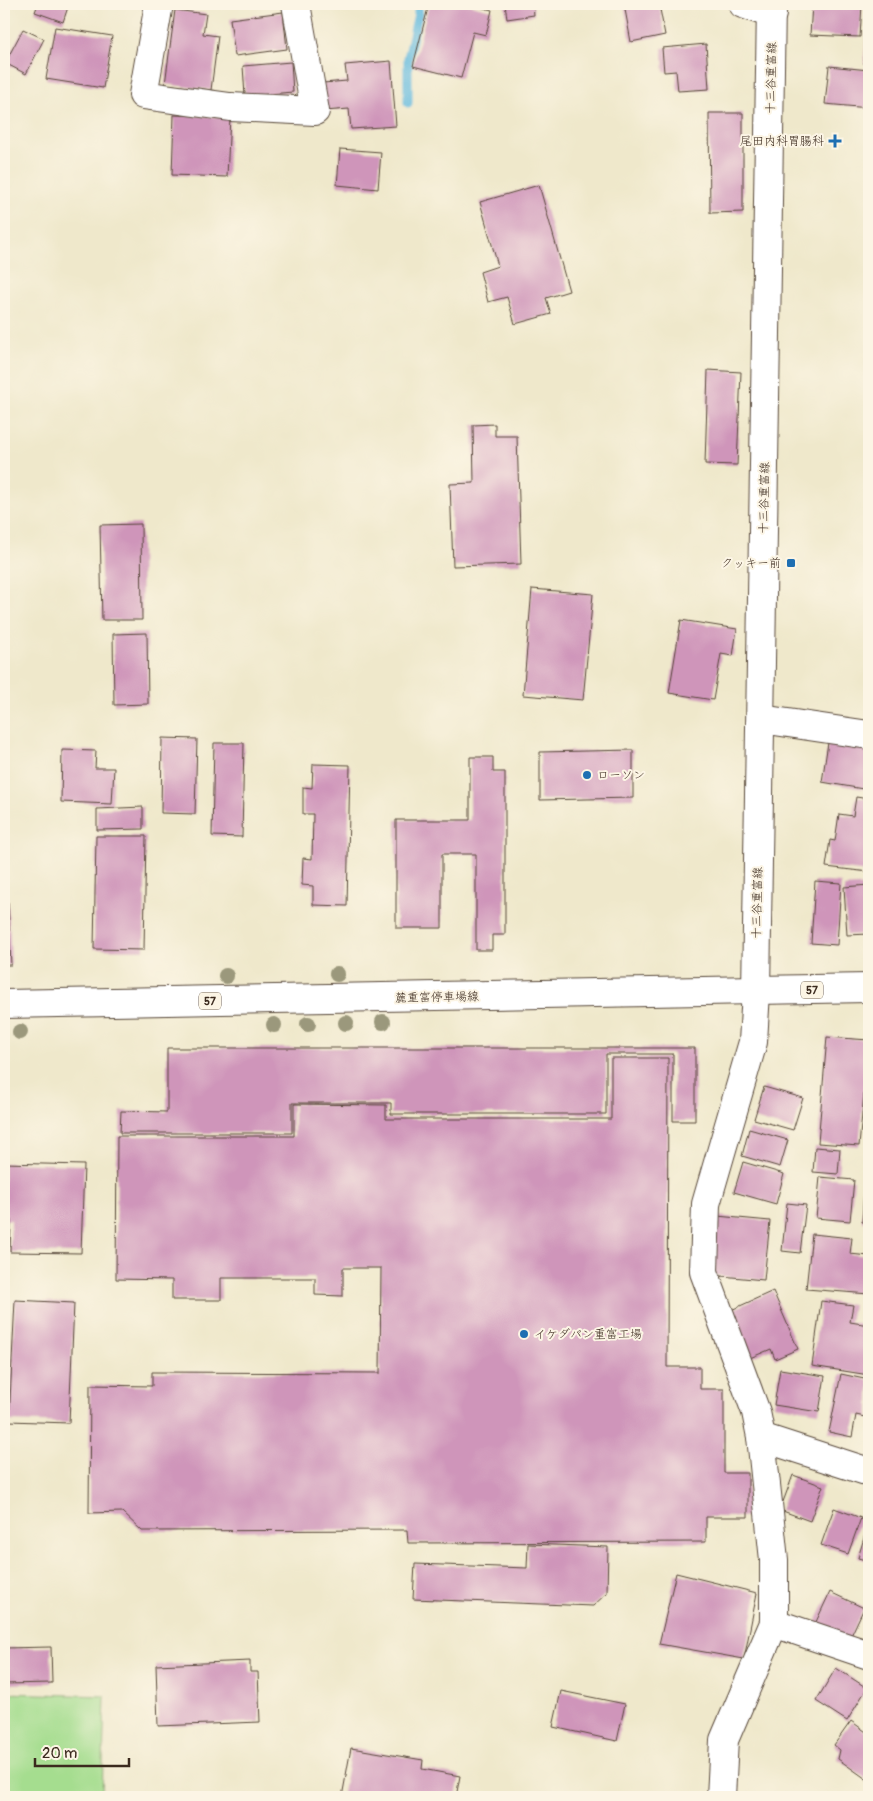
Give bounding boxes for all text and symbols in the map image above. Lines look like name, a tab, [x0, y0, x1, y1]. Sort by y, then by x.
street label: 十三谷重富線	[763, 42, 780, 114]
place label: 尾田内科胃腸科	[740, 134, 824, 149]
marker: 尾田内科胃腸科	[828, 134, 842, 148]
street label: 十三谷重富線	[756, 462, 773, 534]
place label: クッキー前	[721, 556, 781, 571]
marker: クッキー前	[785, 557, 797, 569]
place label: ローソン	[597, 768, 645, 783]
marker: ローソン	[581, 769, 593, 781]
street label: 十三谷重富線	[749, 867, 766, 939]
road number: 57	[801, 982, 823, 998]
street label: 麓重富停車場線	[395, 989, 479, 1006]
road number: 57	[199, 992, 221, 1009]
place label: イケダパン重富工場	[534, 1327, 642, 1342]
marker: イケダパン重富工場	[518, 1328, 530, 1340]
scale bar	[35, 1736, 129, 1768]
text: 20 m	[42, 1744, 77, 1763]

